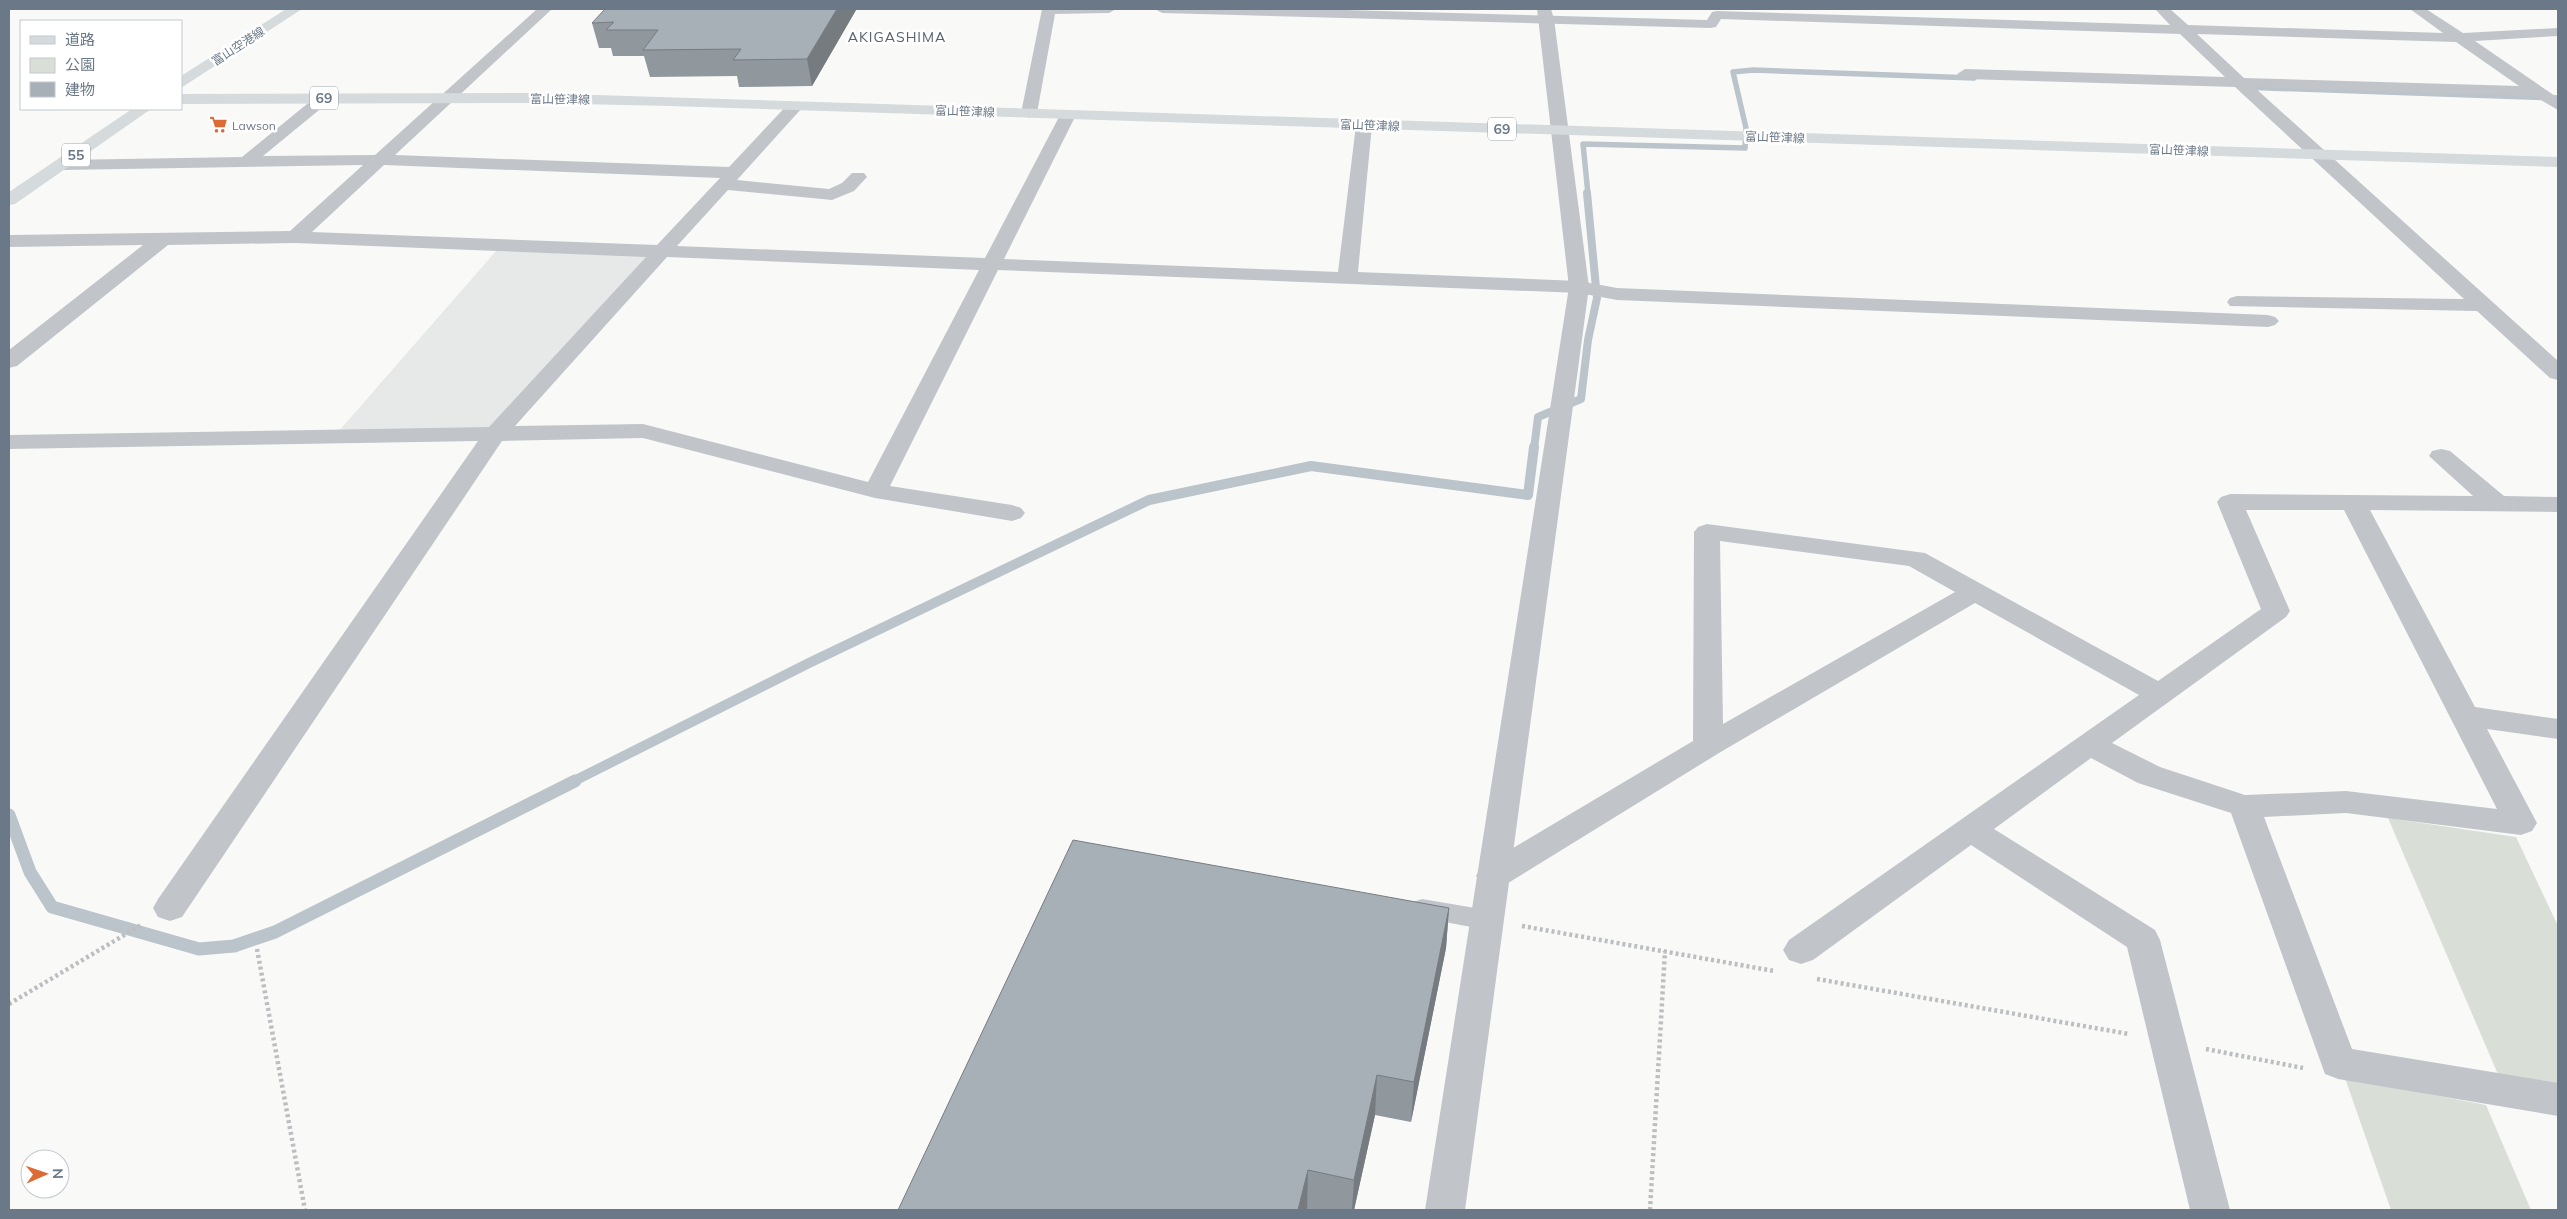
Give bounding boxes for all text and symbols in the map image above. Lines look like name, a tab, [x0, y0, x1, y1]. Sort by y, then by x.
legend	[20, 20, 182, 110]
street label: 富山空港線	[209, 23, 267, 69]
district label: AKIGASHIMA	[848, 28, 946, 46]
text: 道路	[65, 30, 95, 49]
text: 公園	[65, 55, 95, 74]
text: 建物	[65, 80, 95, 99]
road number: 69	[310, 86, 338, 110]
street label: 富山笹津線	[530, 91, 590, 107]
street label: 富山笹津線	[935, 102, 995, 120]
supermarket icon: Lawson	[208, 115, 228, 135]
street label: 富山笹津線	[1340, 116, 1400, 134]
place label: Lawson	[232, 118, 276, 133]
road number: 69	[1488, 118, 1516, 140]
street label: 富山笹津線	[1745, 128, 1805, 146]
street label: 富山笹津線	[2149, 141, 2209, 159]
road number: 55	[62, 144, 90, 166]
north arrow	[20, 1149, 70, 1199]
text: N	[49, 1168, 67, 1179]

